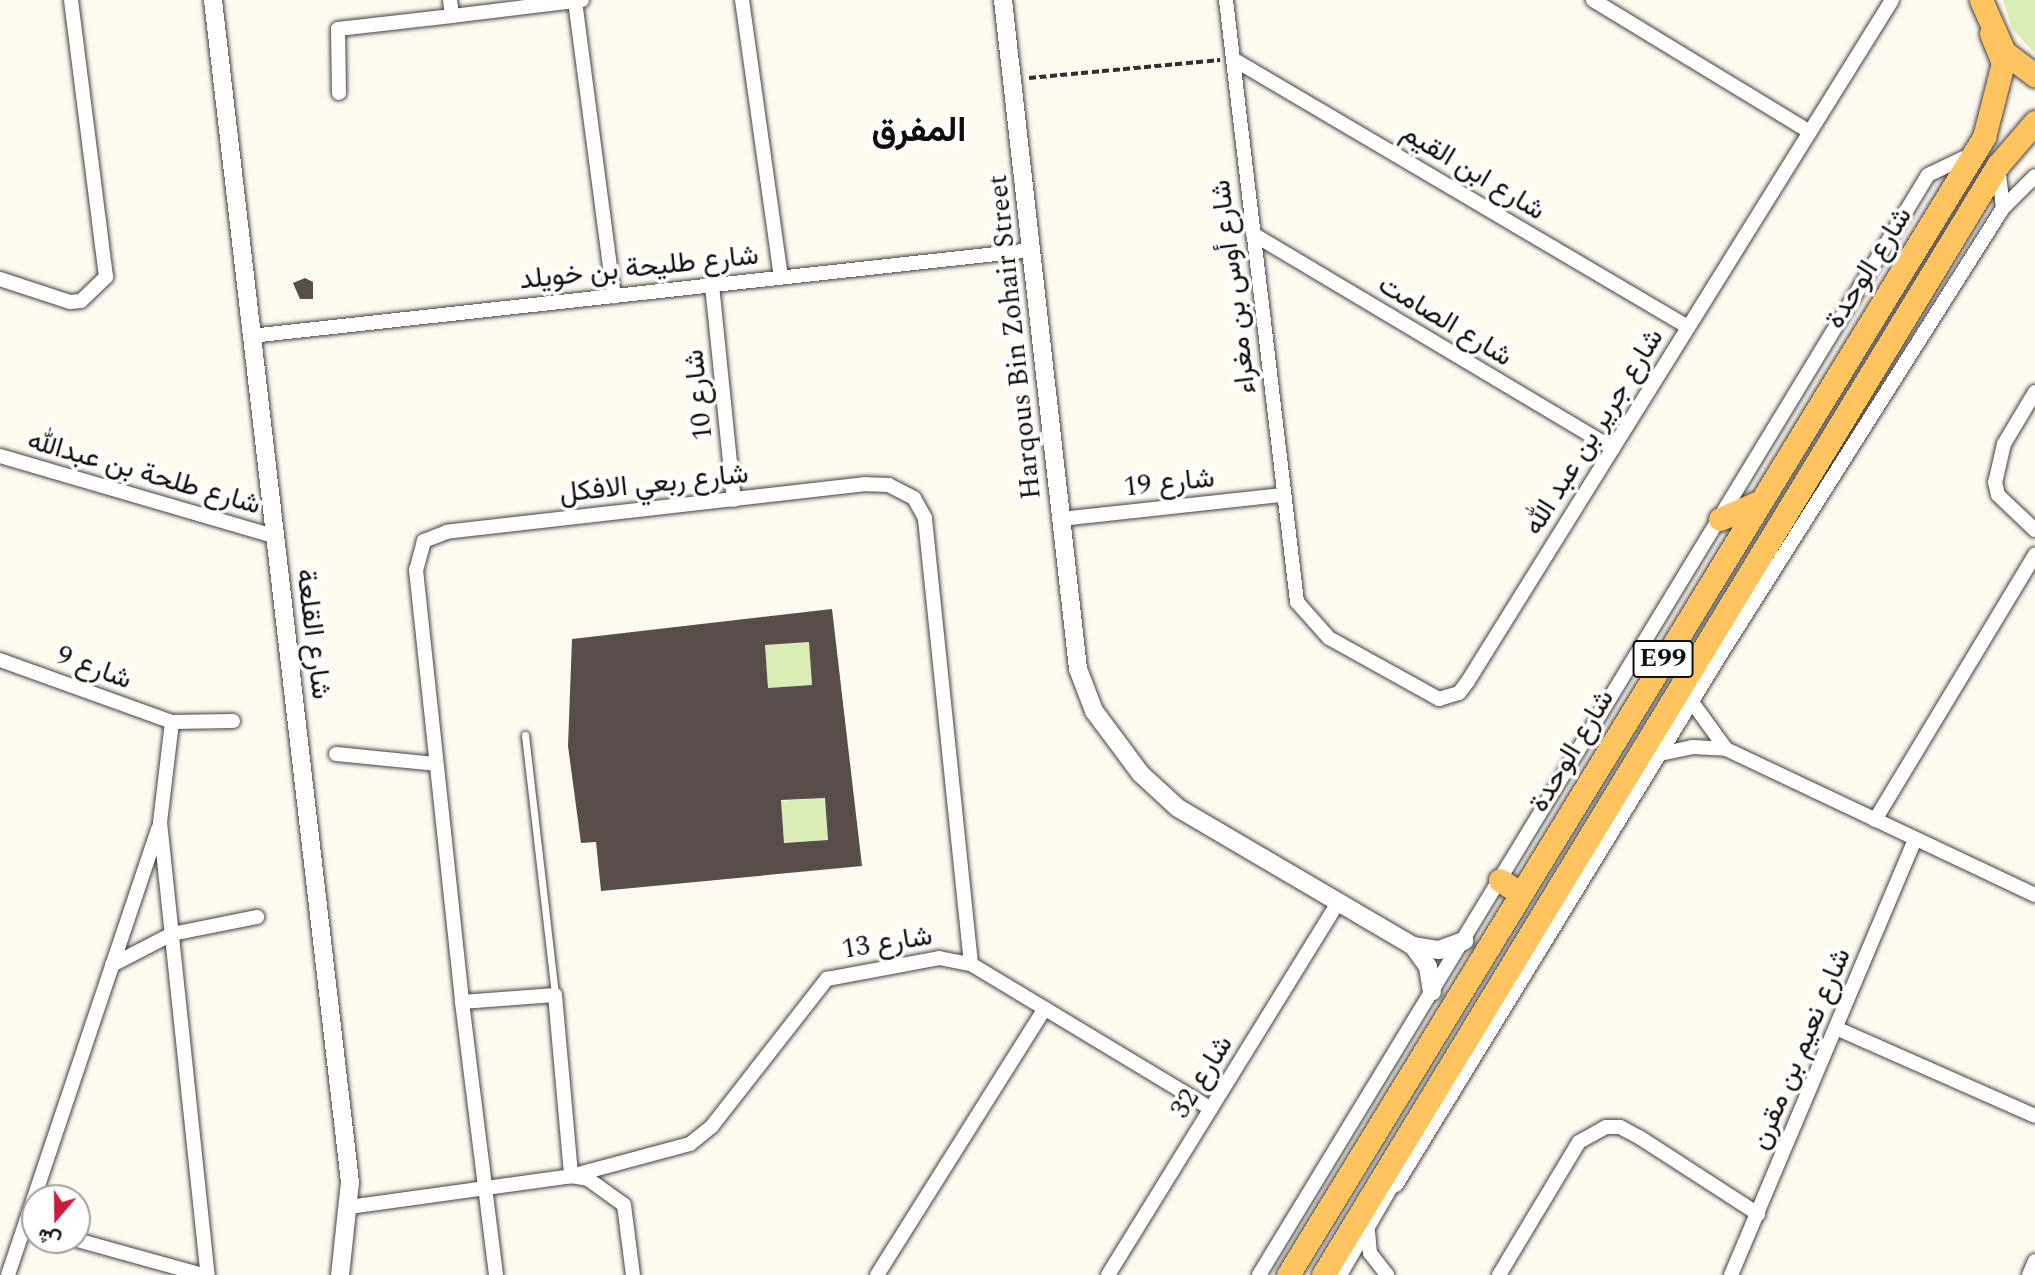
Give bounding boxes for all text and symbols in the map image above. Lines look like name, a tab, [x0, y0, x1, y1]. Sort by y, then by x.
district label: المفرق	[872, 110, 966, 152]
street label: شارع ابن القيم	[1395, 116, 1551, 228]
street label: Harqous Bin Zohair Street	[981, 173, 1049, 501]
street label: شارع أوس بن مغراء	[1204, 178, 1264, 396]
street label: شارع الوحدة	[1818, 201, 1920, 335]
street label: شارع طليحة بن خويلد	[518, 239, 760, 297]
street label: شارع الصامت	[1372, 268, 1518, 374]
street label: شارع جرير بن عبد الله	[1517, 322, 1671, 542]
street label: شارع 10	[678, 348, 720, 442]
street label: شارع طلحة بن عبدالله	[24, 424, 264, 522]
street label: شارع ربعي الافكل	[558, 457, 750, 511]
street label: شارع 19	[1122, 462, 1216, 504]
street label: شارع القلعة	[288, 567, 338, 701]
road number: E99	[1632, 636, 1694, 681]
street label: شارع 9	[52, 639, 136, 697]
street label: شارع الوحدة	[1522, 684, 1622, 818]
street label: شارع 13	[839, 919, 935, 967]
street label: شارع نعيم بن مقرن	[1743, 943, 1859, 1155]
street label: شارع 32	[1164, 1029, 1240, 1125]
north arrow	[21, 1184, 91, 1254]
text: ش	[34, 1220, 65, 1255]

